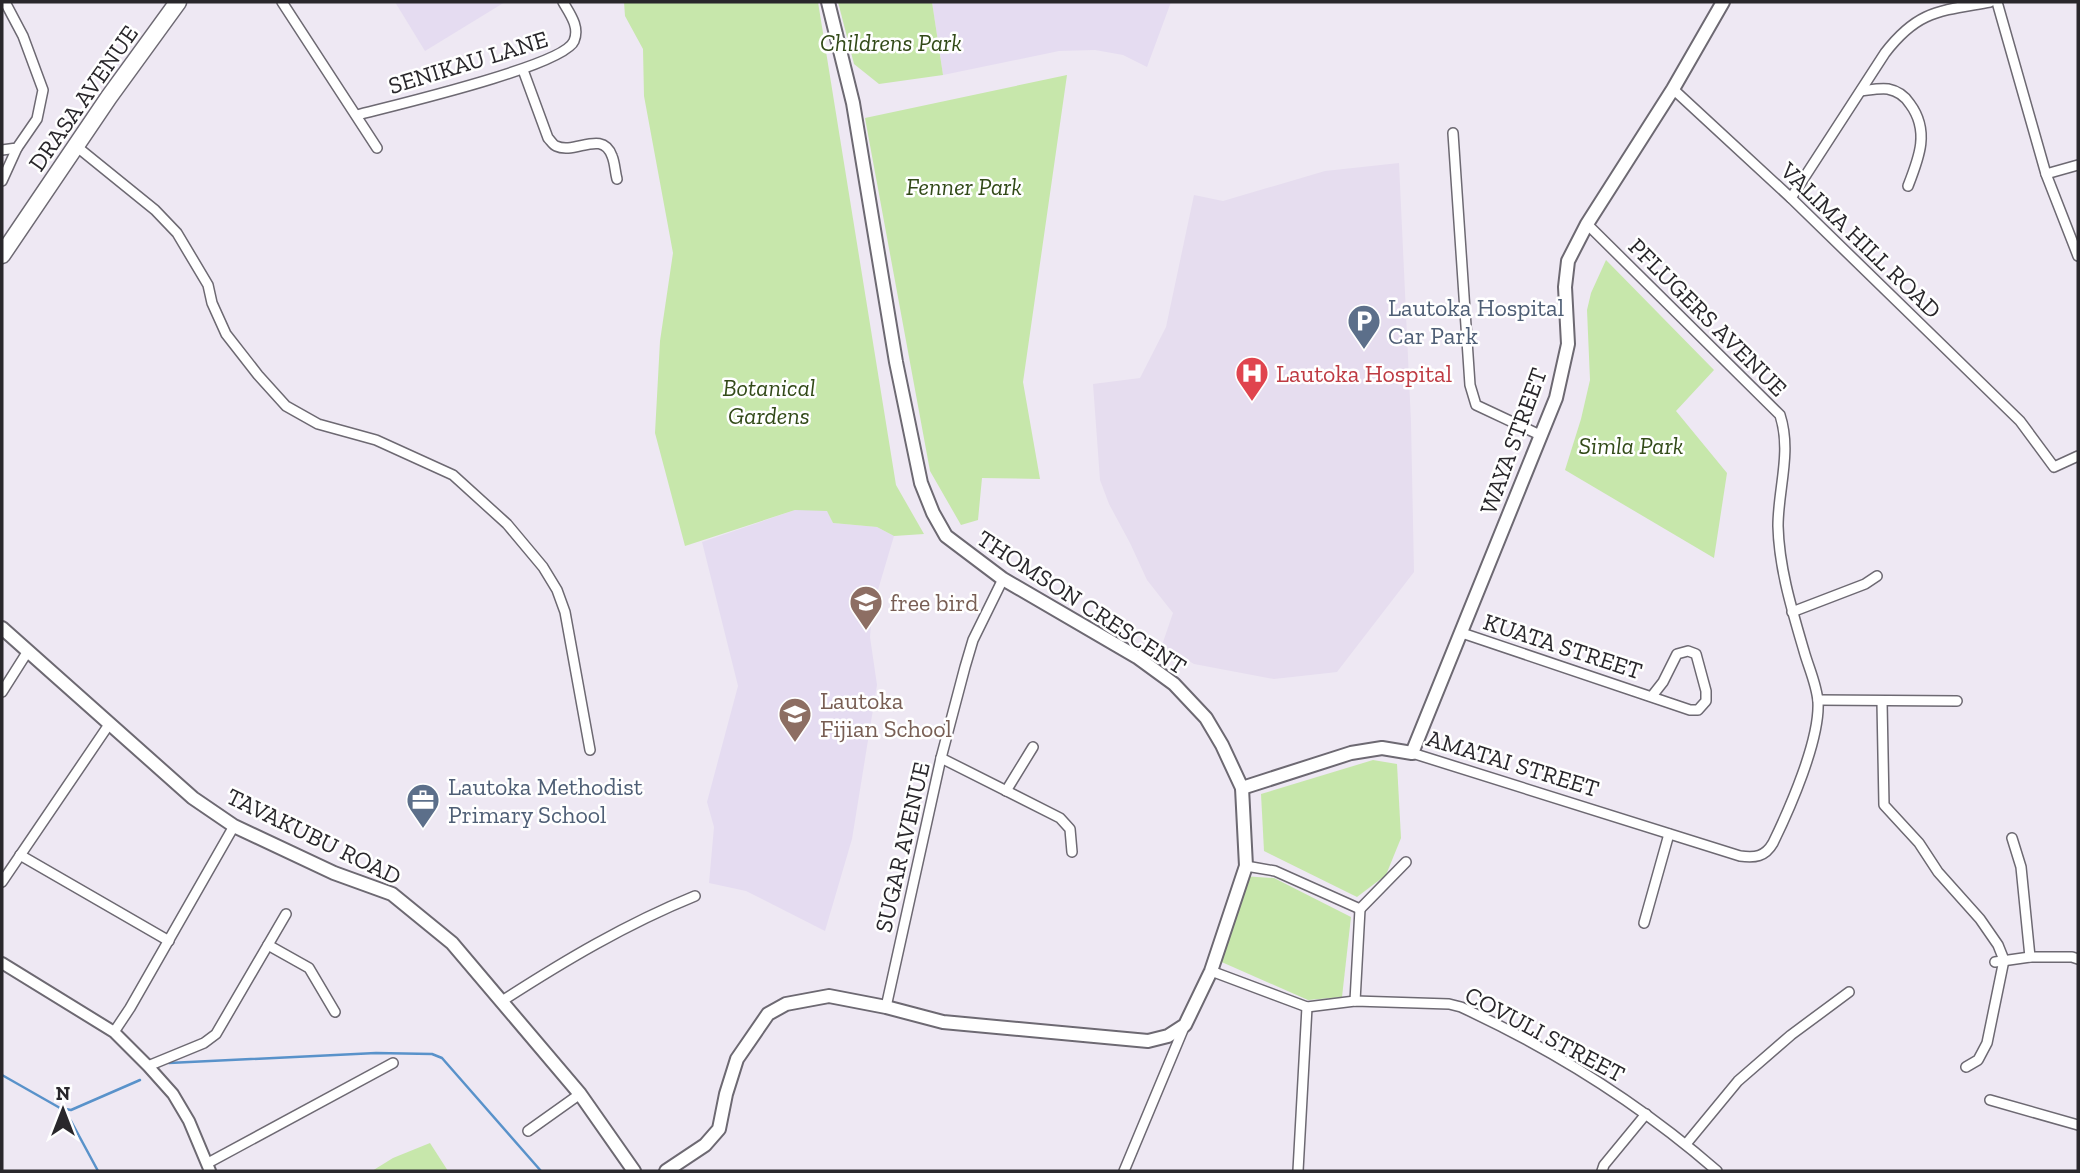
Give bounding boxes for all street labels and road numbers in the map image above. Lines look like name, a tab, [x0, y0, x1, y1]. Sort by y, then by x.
street label: DRASA AVENUE	[22, 19, 144, 177]
street label: SENIKAU LANE	[385, 24, 551, 100]
street label: VALIMA HILL ROAD	[1774, 155, 1947, 324]
street label: PFLUGERS AVENUE	[1623, 232, 1793, 402]
street label: WAYA STREET	[1473, 364, 1553, 518]
street label: THOMSON CRESCENT	[972, 523, 1192, 681]
street label: KUATA STREET	[1480, 607, 1646, 685]
street label: AMATAI STREET	[1423, 723, 1603, 803]
street label: SUGAR AVENUE	[868, 759, 936, 935]
street label: TAVAKUBU ROAD	[222, 781, 406, 891]
street label: COVULI STREET	[1460, 980, 1630, 1088]

